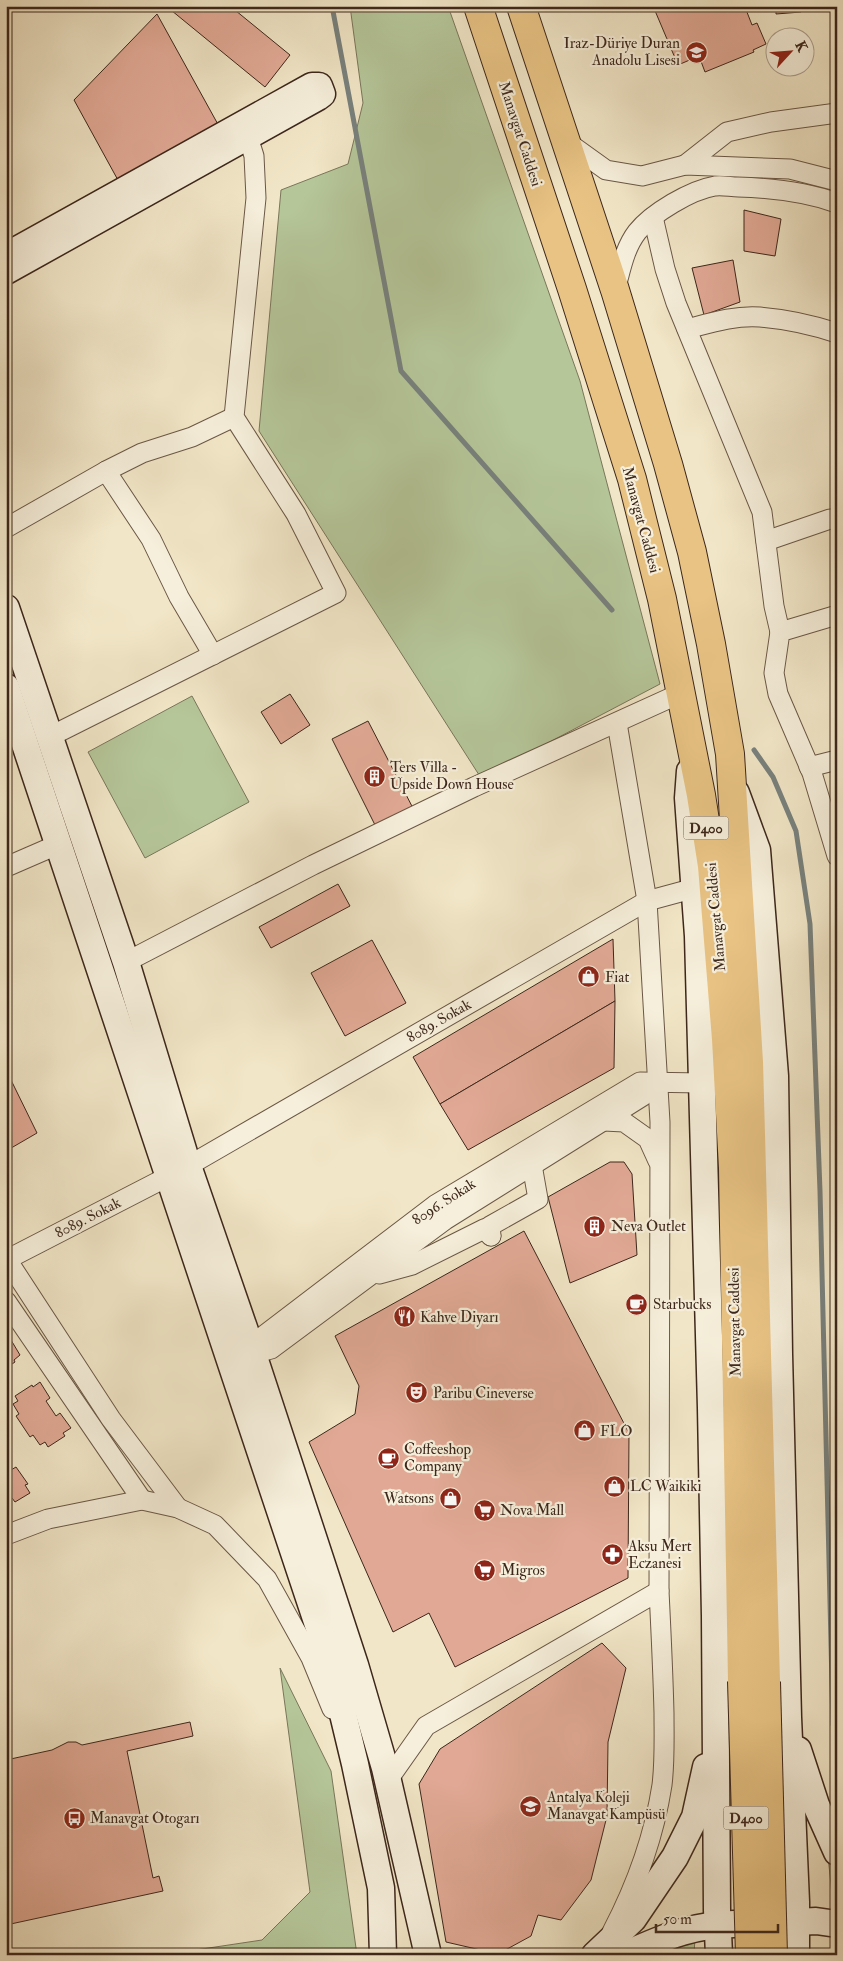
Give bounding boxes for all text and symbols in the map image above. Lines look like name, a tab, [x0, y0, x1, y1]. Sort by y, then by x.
north arrow	[766, 28, 816, 78]
place label: Iraz-Düriye Duran Anadolu Lisesi	[564, 34, 680, 70]
text: K	[791, 38, 812, 56]
school or university icon: Iraz-Düriye Duran Anadolu Lisesi	[684, 40, 708, 64]
street label: Manavgat Caddesi	[494, 79, 546, 189]
street label: Manavgat Caddesi	[618, 465, 664, 575]
place label: Ters Villa - Upside Down House	[390, 758, 514, 795]
building icon: Ters Villa - Upside Down House	[362, 764, 386, 788]
road number: D400	[684, 816, 728, 840]
street label: Manavgat Caddesi	[702, 862, 730, 972]
shop icon: Fiat	[577, 965, 601, 989]
place label: Fiat	[605, 968, 629, 987]
street label: 8089. Sokak	[403, 995, 475, 1047]
street label: 8096. Sokak	[409, 1174, 479, 1230]
street label: 8089. Sokak	[52, 1193, 124, 1243]
building icon: Neva Outlet	[583, 1214, 607, 1238]
place label: Neva Outlet	[611, 1217, 686, 1236]
street label: Manavgat Caddesi	[725, 1267, 745, 1377]
cafe icon: Starbucks	[625, 1292, 649, 1316]
place label: Starbucks	[653, 1295, 711, 1314]
restaurant icon: Kahve Diyarı	[392, 1305, 416, 1329]
place label: Kahve Diyarı	[420, 1308, 499, 1327]
theatre icon: Paribu Cineverse	[405, 1381, 429, 1405]
place label: Paribu Cineverse	[433, 1384, 534, 1403]
shop icon: FLO	[572, 1419, 596, 1443]
place label: FLO	[600, 1422, 633, 1441]
place label: Coffeeshop Company	[404, 1440, 471, 1477]
cafe icon: Coffeeshop Company	[376, 1446, 400, 1470]
shop icon: LC Waikiki	[602, 1474, 626, 1498]
place label: LC Waikiki	[630, 1477, 701, 1496]
shop icon: Watsons	[438, 1486, 462, 1510]
place label: Watsons	[383, 1489, 434, 1508]
supermarket icon: Nova Mall	[472, 1498, 496, 1522]
place label: Nova Mall	[500, 1501, 564, 1520]
place label: Aksu Mert Eczanesi	[627, 1537, 692, 1573]
pharmacy icon: Aksu Mert Eczanesi	[600, 1543, 624, 1567]
supermarket icon: Migros	[473, 1558, 497, 1582]
place label: Migros	[501, 1561, 545, 1580]
place label: Antalya Koleji Manavgat Kampüsü	[546, 1788, 666, 1825]
school or university icon: Antalya Koleji Manavgat Kampüsü	[519, 1794, 543, 1818]
bus stop icon: Manavgat Otogarı	[62, 1806, 86, 1830]
road number: D400	[724, 1806, 768, 1830]
place label: Manavgat Otogarı	[90, 1809, 199, 1828]
scale bar	[656, 1901, 778, 1933]
text: 50 m	[663, 1910, 692, 1929]

